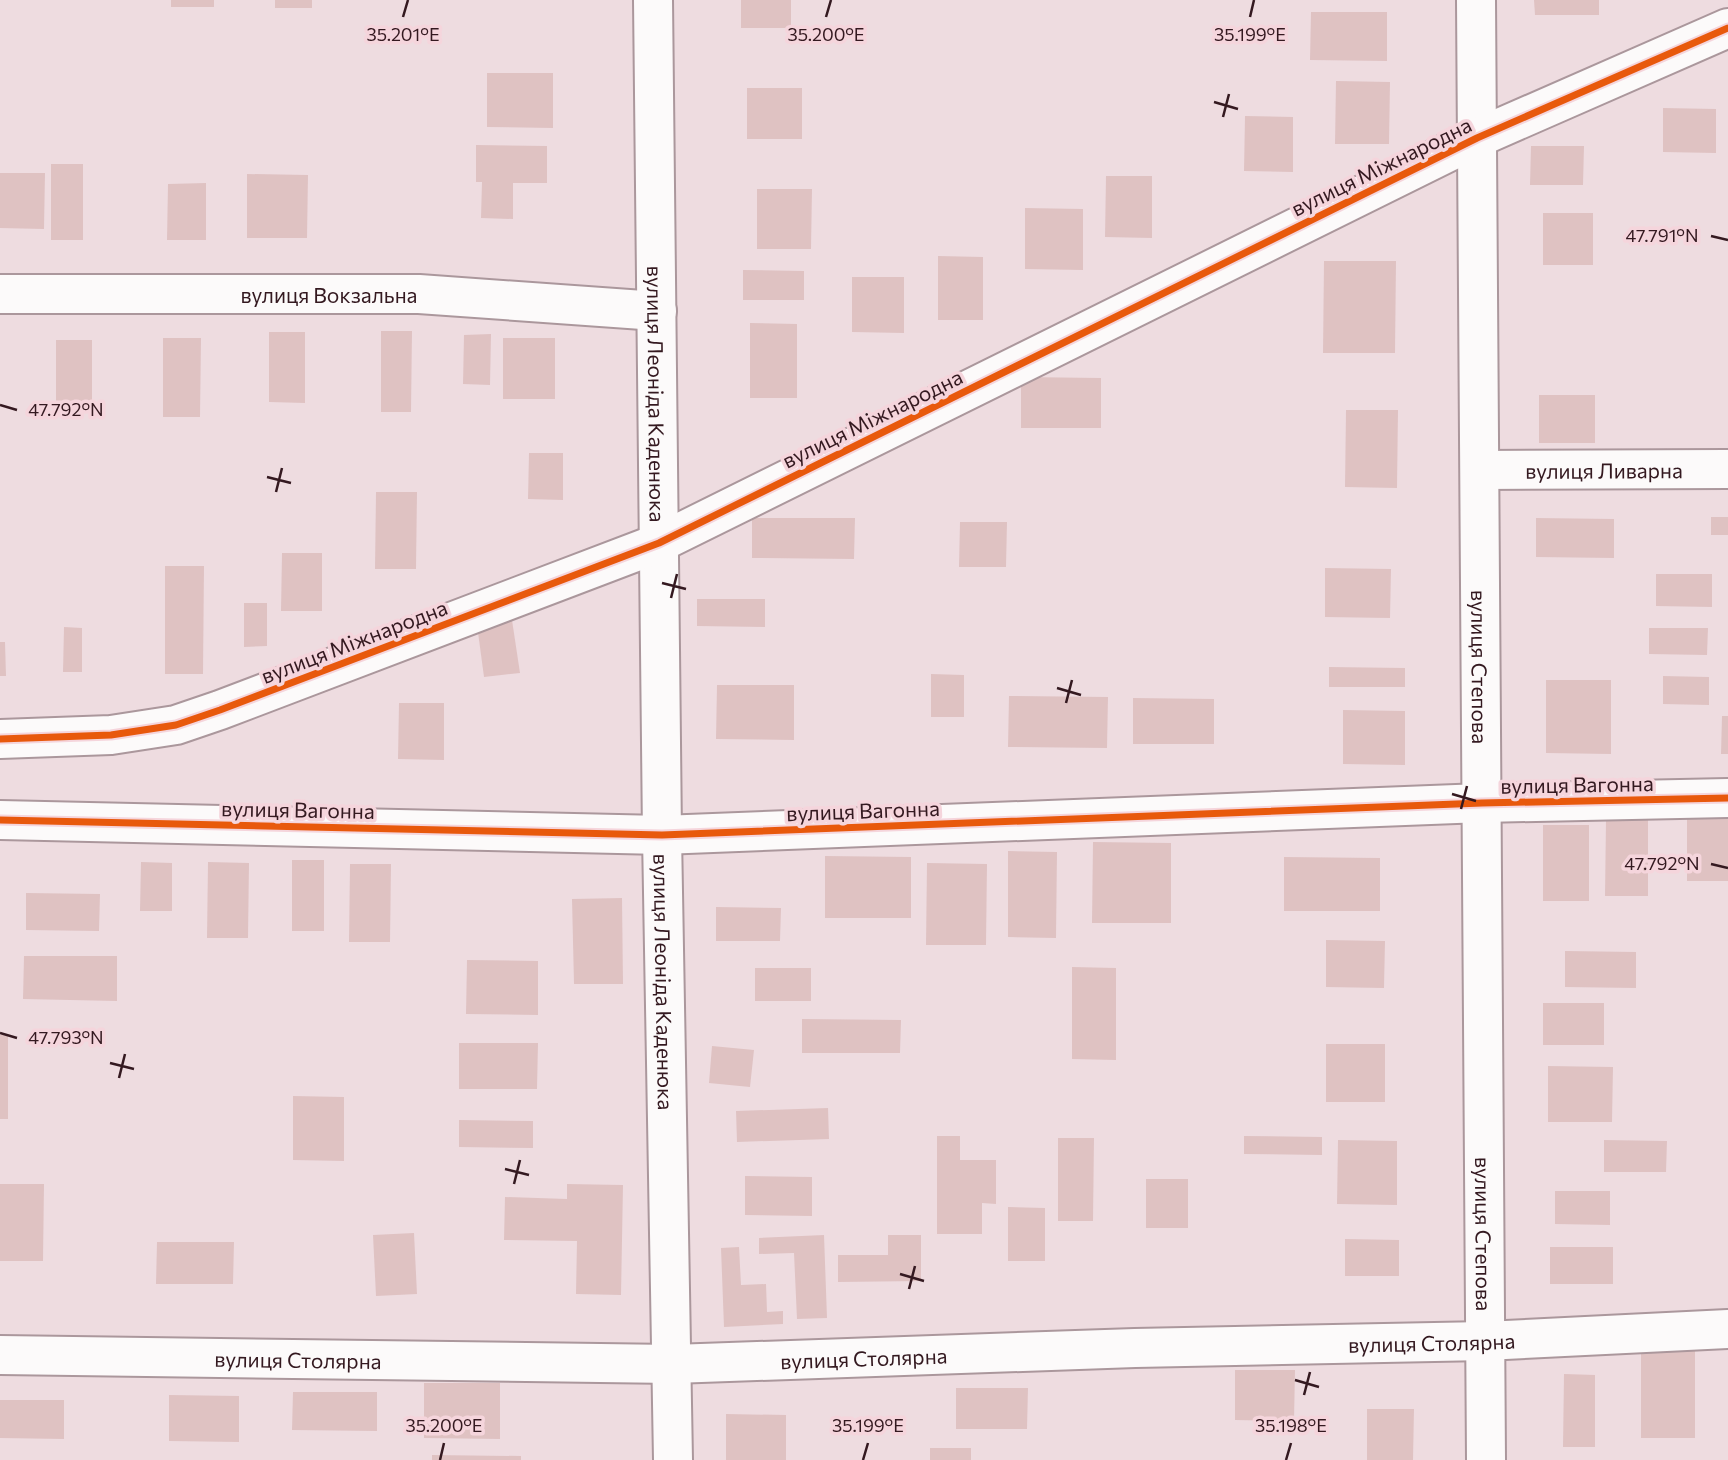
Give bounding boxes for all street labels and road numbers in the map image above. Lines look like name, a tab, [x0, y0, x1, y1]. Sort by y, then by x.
street label: вулиця Міжнародна	[1287, 111, 1475, 221]
street label: вулиця Леоніда Каденюка	[643, 266, 671, 522]
street label: вулиця Вокзальна	[241, 282, 417, 307]
street label: вулиця Міжнародна	[778, 363, 966, 473]
street label: вулиця Ливарна	[1525, 457, 1683, 482]
street label: вулиця Степова	[1468, 590, 1494, 744]
street label: вулиця Міжнародна	[257, 594, 451, 688]
street label: вулиця Вагонна	[1500, 770, 1654, 798]
street label: вулиця Вагонна	[221, 795, 375, 823]
street label: вулиця Вагонна	[786, 795, 940, 825]
street label: вулиця Леоніда Каденюка	[650, 853, 679, 1110]
street label: вулиця Степова	[1471, 1157, 1497, 1311]
street label: вулиця Столярна	[1348, 1327, 1516, 1356]
street label: вулиця Столярна	[780, 1342, 948, 1373]
street label: вулиця Столярна	[214, 1345, 382, 1373]

